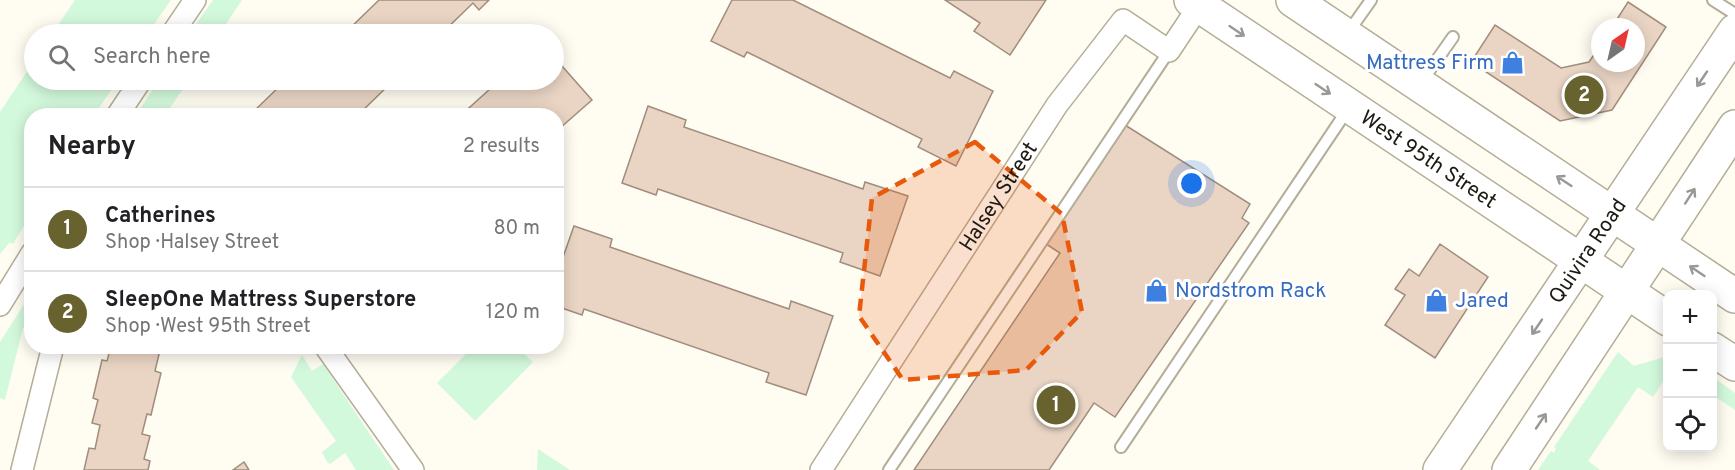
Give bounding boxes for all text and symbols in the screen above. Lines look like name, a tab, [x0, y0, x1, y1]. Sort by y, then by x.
north arrow	[1591, 18, 1645, 72]
search box	[24, 24, 564, 90]
one-way arrow	[1228, 25, 1244, 37]
icon: search	[45, 41, 78, 74]
text: Search here	[93, 44, 211, 71]
shop icon: Mattress Firm	[1499, 49, 1525, 75]
place label: Mattress Firm	[1366, 50, 1494, 77]
one-way arrow	[1696, 71, 1709, 88]
pin: 2	[1564, 72, 1604, 118]
one-way arrow	[1314, 83, 1331, 95]
street label: West 95th Street	[1354, 105, 1501, 216]
text: Nearby	[48, 131, 136, 164]
text: 2 results	[463, 134, 540, 160]
street label: Halsey Street	[954, 137, 1045, 257]
your location	[1177, 169, 1206, 198]
one-way arrow	[1556, 174, 1573, 187]
one-way arrow	[1685, 188, 1697, 205]
street label: Quivira Road	[1544, 194, 1633, 309]
text: Catherines	[105, 203, 216, 230]
text: 1	[64, 216, 72, 242]
text: 80 m	[494, 216, 540, 242]
text: Shop · Halsey Street	[105, 230, 279, 256]
one-way arrow	[1689, 265, 1705, 277]
shop icon: Nordstrom Rack	[1144, 277, 1170, 303]
place label: Nordstrom Rack	[1175, 278, 1326, 305]
text: SleepOne Mattress Superstore	[105, 287, 416, 314]
shop icon: Jared	[1424, 287, 1450, 313]
place label: Jared	[1455, 288, 1509, 315]
map controls	[1663, 290, 1717, 452]
button: +	[1663, 290, 1717, 344]
text: 2	[61, 300, 74, 326]
text: 120 m	[486, 300, 540, 326]
text: Shop · West 95th Street	[105, 314, 311, 340]
one-way arrow	[1530, 318, 1542, 335]
button: −	[1663, 344, 1717, 398]
pin: 1	[1036, 382, 1076, 428]
button: locate	[1663, 398, 1717, 452]
one-way arrow	[1535, 413, 1548, 430]

